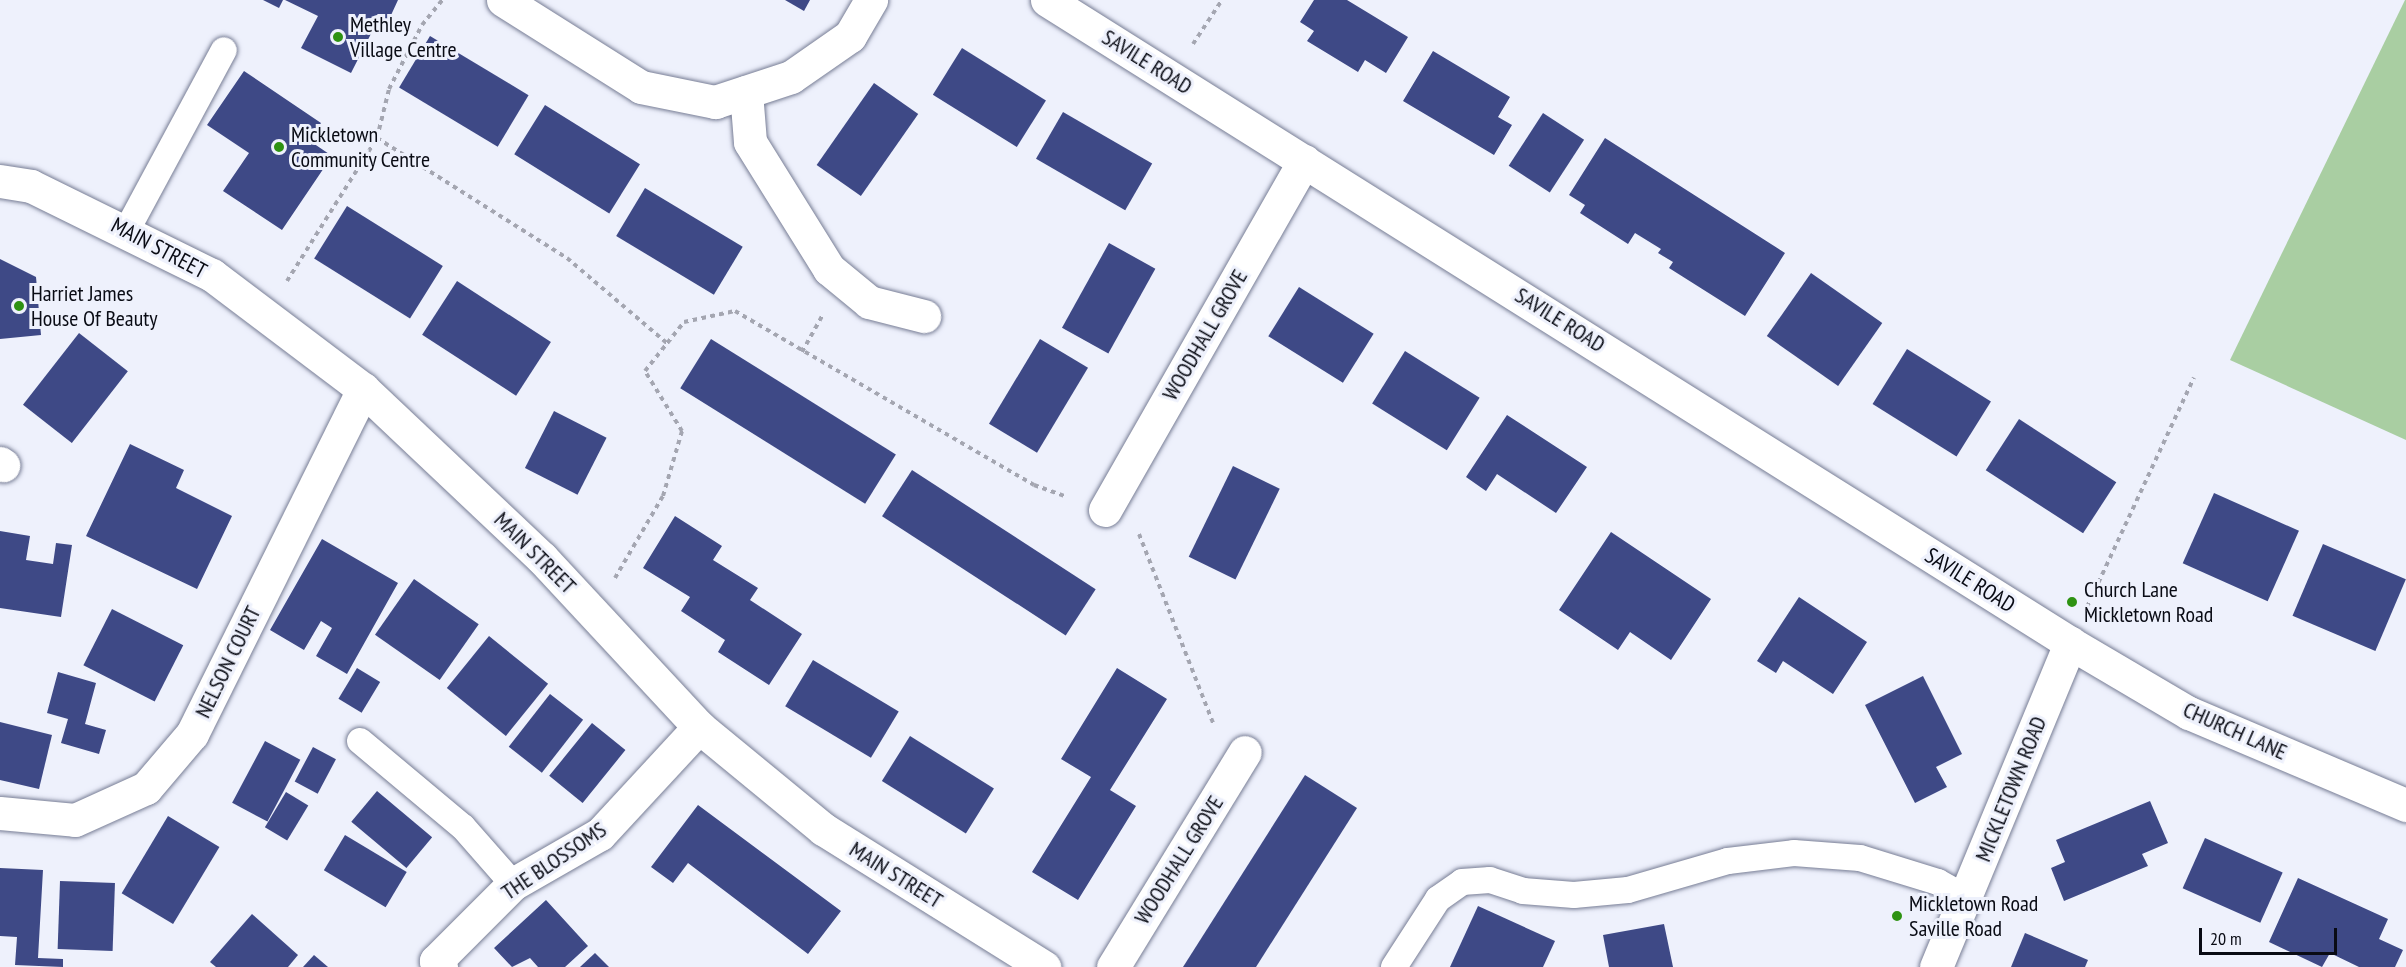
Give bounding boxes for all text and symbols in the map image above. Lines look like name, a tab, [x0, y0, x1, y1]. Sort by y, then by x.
place label: Methley Village Centre	[350, 11, 457, 62]
street label: SAVILE ROAD	[1097, 24, 1197, 100]
marker: Methley Village Centre	[331, 30, 345, 44]
place label: Mickletown Community Centre	[291, 121, 431, 172]
marker: Mickletown Community Centre	[272, 140, 286, 154]
street label: MAIN STREET	[107, 212, 211, 284]
street label: WOODHALL GROVE	[1157, 265, 1253, 405]
place label: Harriet James House Of Beauty	[31, 280, 157, 332]
street label: SAVILE ROAD	[1510, 282, 1610, 358]
marker: Harriet James House Of Beauty	[12, 299, 26, 313]
street label: MAIN STREET	[489, 507, 581, 599]
street label: SAVILE ROAD	[1920, 542, 2020, 618]
place label: Church Lane Mickletown Road	[2084, 576, 2213, 628]
marker: Church Lane Mickletown Road	[2065, 595, 2079, 609]
street label: NELSON COURT	[190, 602, 266, 722]
street label: CHURCH LANE	[2179, 696, 2291, 766]
street label: MICKLETOWN ROAD	[1970, 713, 2052, 865]
street label: WOODHALL GROVE	[1129, 791, 1229, 929]
street label: THE BLOSSOMS	[497, 816, 611, 906]
street label: MAIN STREET	[845, 836, 947, 914]
place label: Mickletown Road Saville Road	[1909, 890, 2038, 942]
marker: Mickletown Road Saville Road	[1890, 909, 1904, 923]
scale bar	[2202, 916, 2340, 954]
text: 20 m	[2210, 927, 2242, 950]

